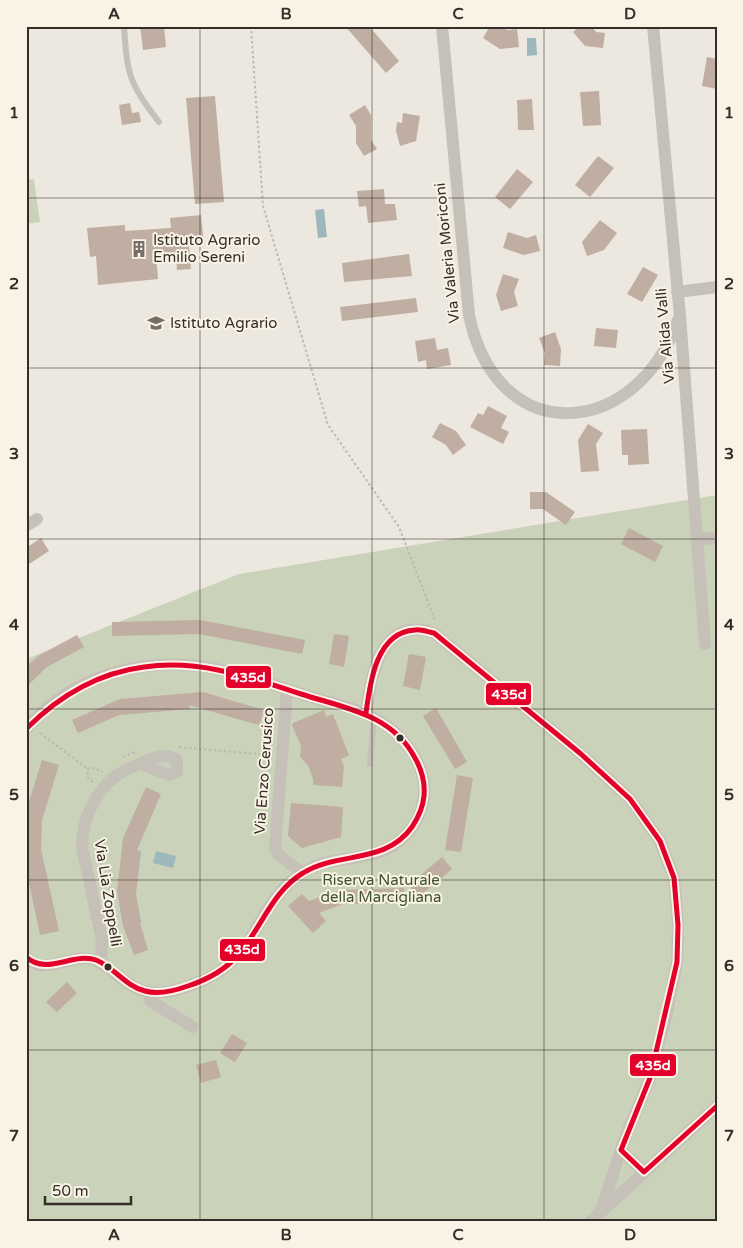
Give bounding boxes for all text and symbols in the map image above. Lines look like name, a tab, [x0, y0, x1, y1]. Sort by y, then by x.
text: A	[108, 4, 120, 24]
text: B	[280, 4, 292, 24]
text: C	[452, 4, 464, 24]
text: D	[624, 4, 636, 24]
text: 1	[9, 103, 19, 123]
text: 1	[724, 103, 734, 123]
street label: Via Valeria Moriconi	[431, 182, 463, 324]
place label: Istituto Agrario Emilio Sereni	[153, 231, 260, 266]
building icon: Istituto Agrario Emilio Sereni	[129, 239, 149, 259]
text: 2	[9, 274, 19, 294]
text: 2	[724, 274, 734, 294]
street label: Via Alida Valli	[652, 287, 678, 385]
school or university icon: Istituto Agrario	[146, 313, 166, 333]
place label: Istituto Agrario	[170, 314, 277, 332]
text: 3	[9, 444, 19, 464]
text: 3	[724, 444, 734, 464]
text: 4	[9, 615, 19, 635]
text: 4	[724, 615, 734, 635]
line badge: 435d	[225, 665, 272, 689]
text: 435d	[230, 669, 266, 686]
line badge: 435d	[485, 682, 532, 706]
text: 435d	[491, 686, 527, 703]
street label: Via Enzo Cerusico	[251, 707, 277, 835]
unlabelled marker	[395, 733, 405, 743]
text: 5	[9, 785, 19, 805]
text: 5	[724, 785, 734, 805]
street label: Via Lia Zoppelli	[91, 838, 125, 948]
park label: Riserva Naturale della Marcigliana	[321, 871, 441, 906]
line badge: 435d	[219, 938, 266, 962]
text: 435d	[224, 941, 260, 958]
text: 6	[9, 956, 19, 976]
text: 6	[724, 956, 734, 976]
unlabelled marker	[103, 962, 113, 972]
line badge: 435d	[629, 1053, 677, 1077]
text: 435d	[635, 1057, 671, 1074]
text: 7	[9, 1126, 19, 1146]
text: 7	[724, 1126, 734, 1146]
scale bar	[45, 1173, 131, 1205]
text: 50 m	[52, 1182, 89, 1200]
text: A	[108, 1225, 120, 1245]
text: B	[280, 1225, 292, 1245]
text: C	[452, 1225, 464, 1245]
text: D	[624, 1225, 636, 1245]

